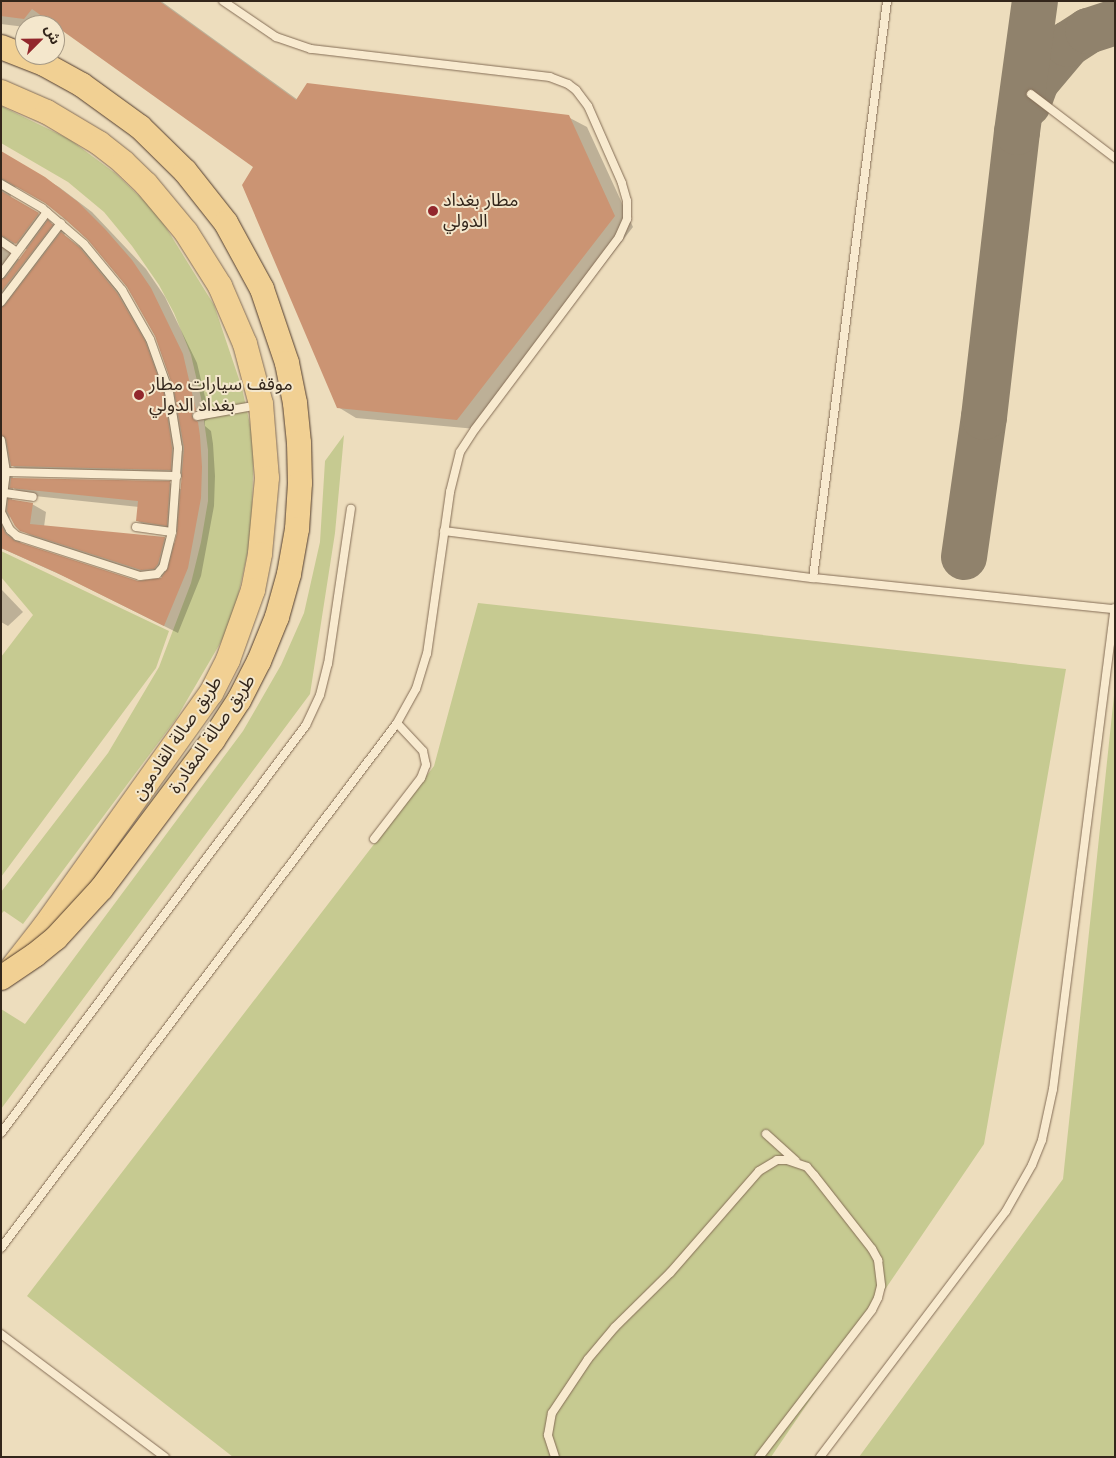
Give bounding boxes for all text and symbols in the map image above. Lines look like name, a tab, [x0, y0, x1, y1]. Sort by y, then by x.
north arrow	[15, 15, 65, 65]
text: ش	[41, 22, 65, 47]
place label: مطار بغداد الدولي	[443, 190, 518, 232]
marker: مطار بغداد الدولي	[427, 205, 439, 217]
place label: موقف سيارات مطار بغداد الدولي	[149, 374, 293, 416]
marker: موقف سيارات مطار بغداد الدولي	[133, 389, 145, 401]
street label: طريق صالة المغادرة	[164, 670, 260, 798]
street label: طريق صالة القادمون	[127, 672, 227, 804]

